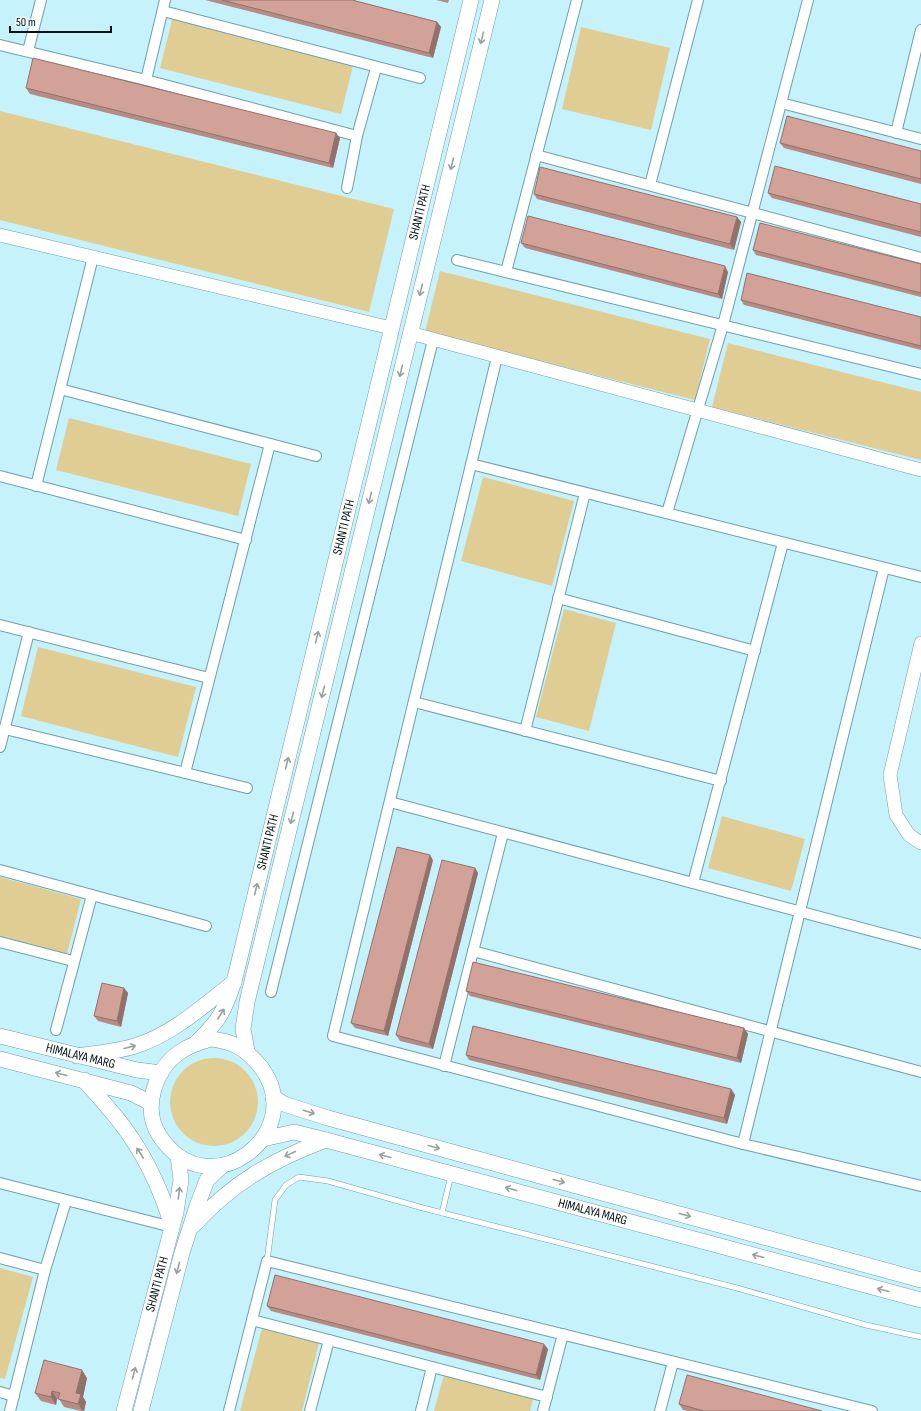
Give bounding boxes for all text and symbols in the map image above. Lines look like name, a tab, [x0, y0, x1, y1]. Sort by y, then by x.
scale bar	[10, 8, 111, 34]
text: 50 m	[16, 15, 36, 30]
one-way arrow	[478, 31, 486, 44]
one-way arrow	[447, 157, 455, 170]
street label: SHANTI PATH	[405, 183, 434, 241]
one-way arrow	[416, 284, 424, 297]
one-way arrow	[397, 364, 404, 377]
one-way arrow	[366, 491, 373, 504]
street label: SHANTI PATH	[329, 498, 358, 556]
one-way arrow	[314, 630, 321, 643]
one-way arrow	[318, 685, 326, 698]
one-way arrow	[283, 757, 291, 770]
one-way arrow	[288, 811, 295, 824]
street label: SHANTI PATH	[253, 813, 282, 871]
one-way arrow	[253, 883, 260, 896]
one-way arrow	[218, 1008, 226, 1020]
street label: HIMALAYA MARG	[44, 1040, 117, 1072]
one-way arrow	[123, 1043, 136, 1050]
one-way arrow	[55, 1070, 68, 1077]
one-way arrow	[302, 1109, 315, 1116]
one-way arrow	[427, 1144, 440, 1151]
one-way arrow	[136, 1148, 144, 1159]
one-way arrow	[284, 1151, 296, 1158]
one-way arrow	[379, 1151, 392, 1159]
one-way arrow	[553, 1178, 566, 1185]
one-way arrow	[505, 1185, 518, 1193]
one-way arrow	[175, 1187, 183, 1200]
street label: HIMALAYA MARG	[556, 1195, 629, 1229]
one-way arrow	[678, 1212, 691, 1220]
one-way arrow	[752, 1252, 765, 1259]
street label: SHANTI PATH	[142, 1255, 172, 1314]
one-way arrow	[174, 1261, 182, 1274]
one-way arrow	[877, 1286, 890, 1293]
one-way arrow	[131, 1367, 138, 1380]

